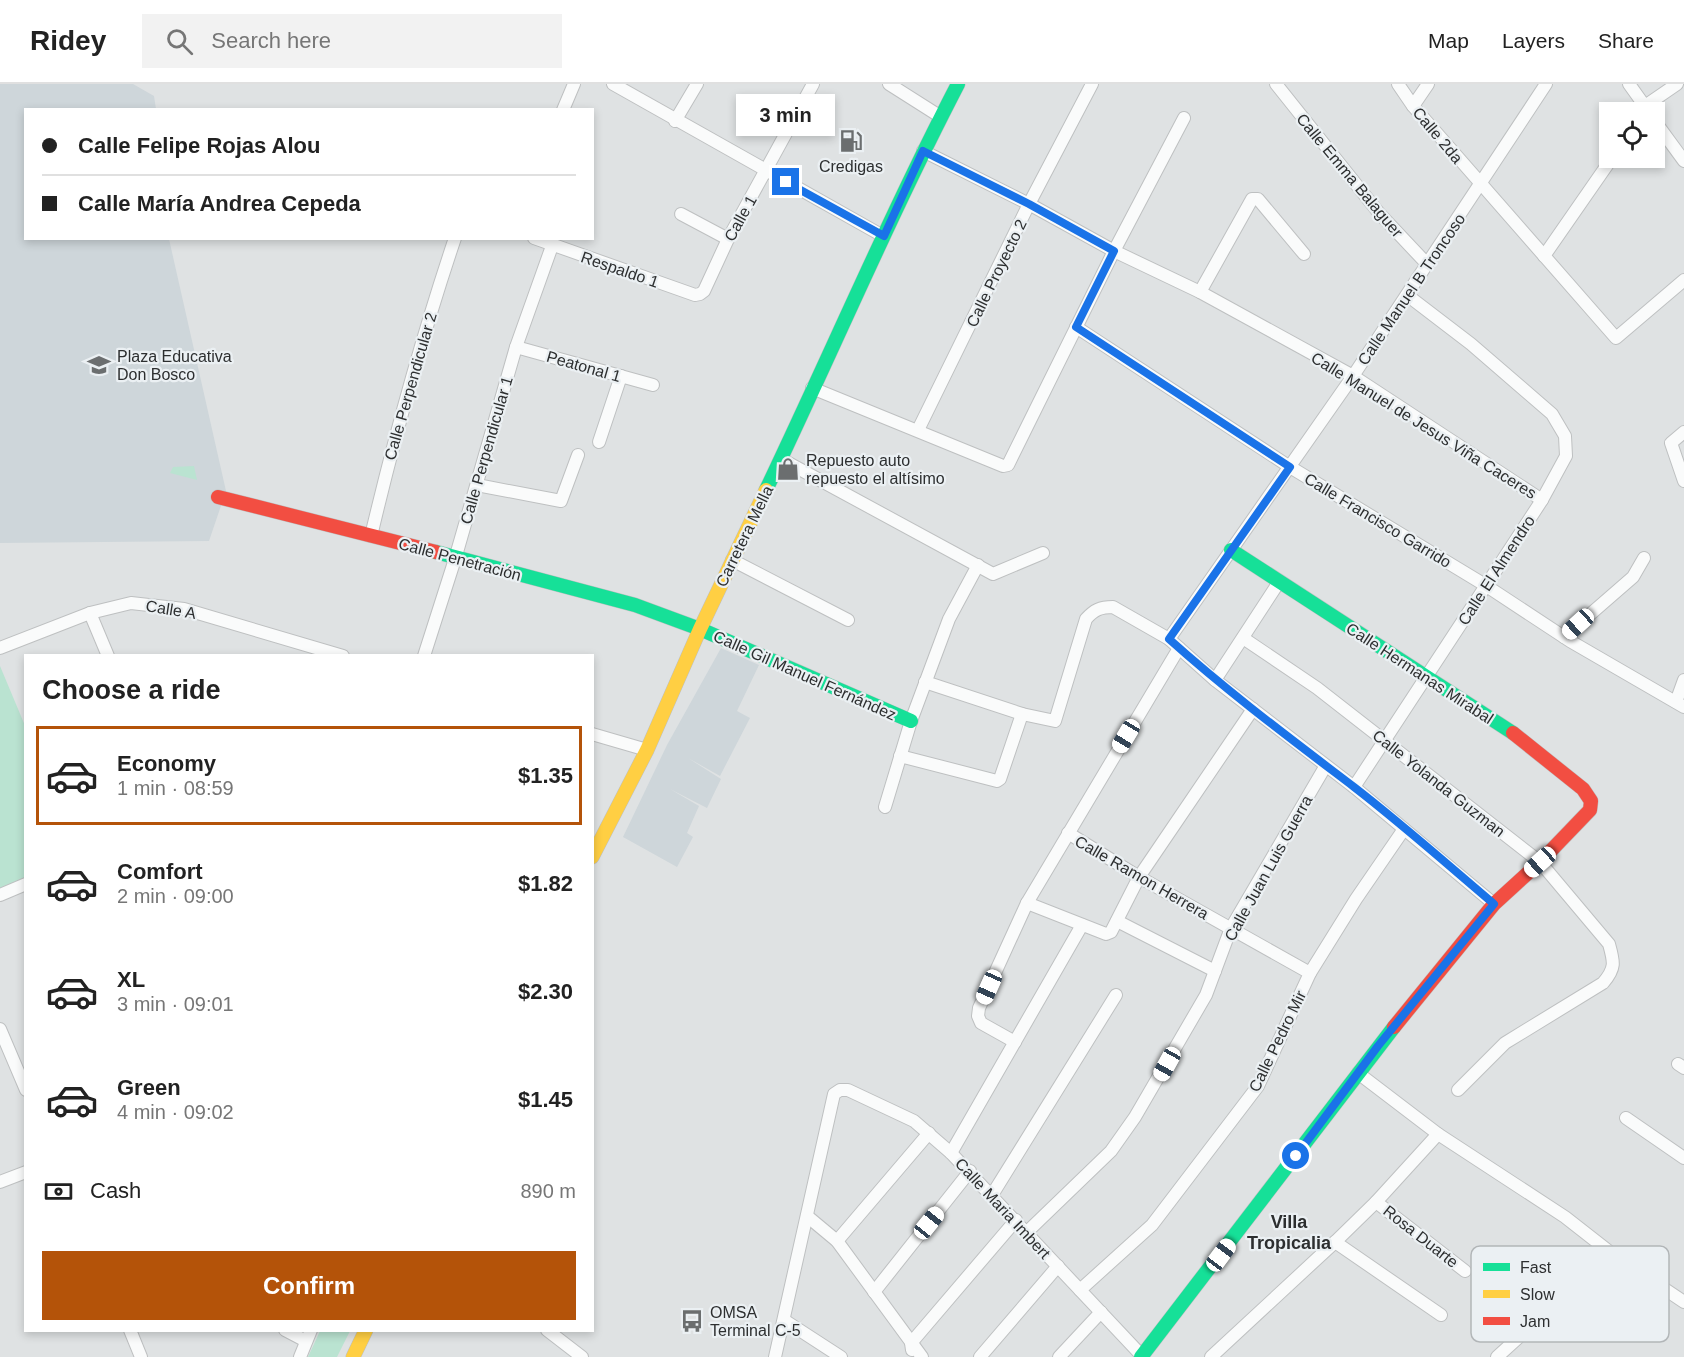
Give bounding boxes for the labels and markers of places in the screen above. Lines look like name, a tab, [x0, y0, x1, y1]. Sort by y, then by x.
fuel station icon: Credigas	[838, 128, 864, 154]
place label: Credigas	[819, 158, 883, 175]
place label: Plaza Educativa Don Bosco	[117, 348, 232, 383]
school or university icon: Plaza Educativa Don Bosco	[86, 352, 112, 378]
place label: Repuesto auto repuesto el altísimo	[806, 452, 945, 487]
shop icon: Repuesto auto repuesto el altísimo	[775, 456, 801, 482]
place label: OMSA Terminal C-5	[710, 1304, 801, 1339]
bus stop icon: OMSA Terminal C-5	[679, 1308, 705, 1334]

